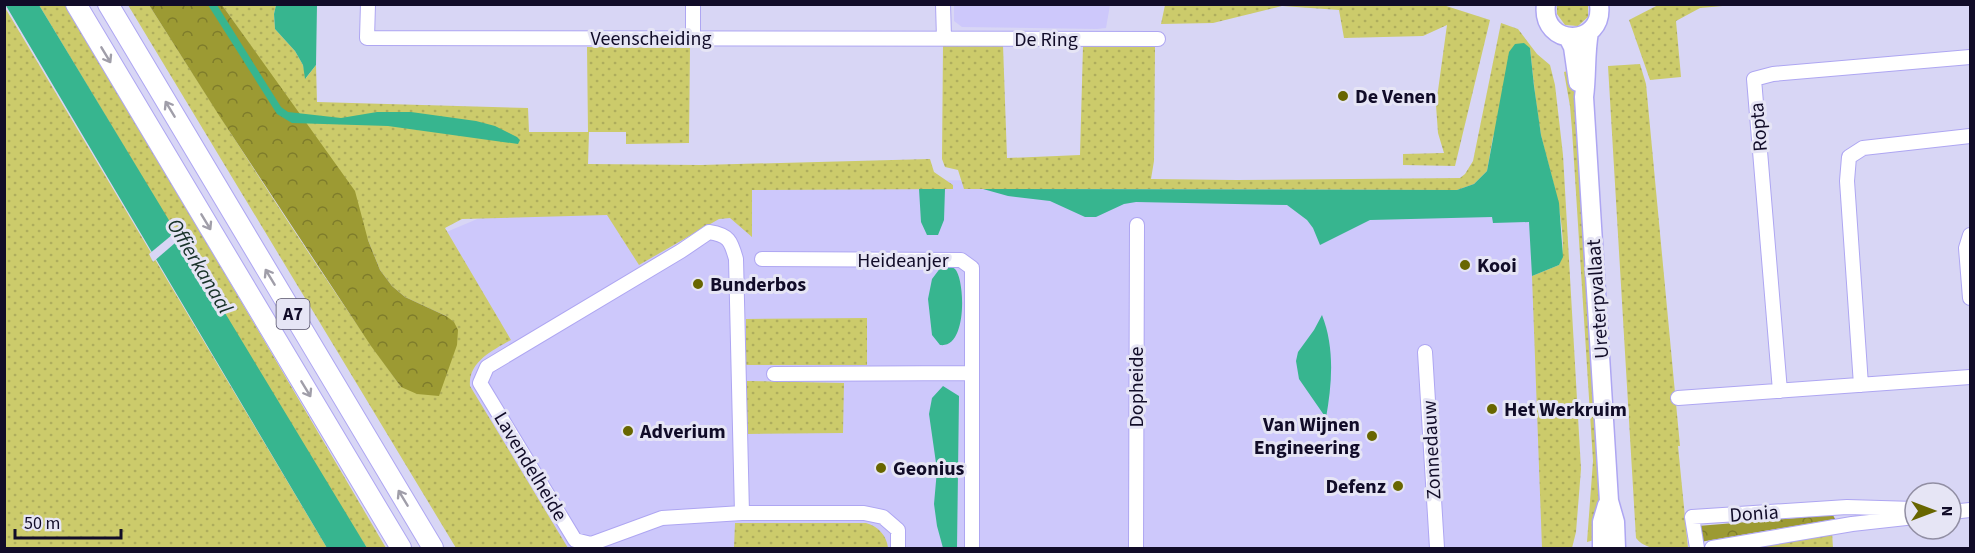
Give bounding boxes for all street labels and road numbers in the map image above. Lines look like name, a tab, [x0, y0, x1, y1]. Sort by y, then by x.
street label: Veenscheiding	[590, 25, 712, 53]
street label: De Ring	[1014, 26, 1078, 54]
street label: Ropta	[1743, 101, 1775, 153]
street label: Ureterpvallaat	[1580, 238, 1616, 360]
street label: Heideanjer	[857, 247, 949, 275]
road number: A7	[276, 299, 310, 329]
street label: Dopheide	[1123, 346, 1151, 427]
street label: Zonnedauw	[1415, 400, 1449, 500]
street label: Lavendelheide	[487, 407, 574, 526]
street label: Donia	[1729, 498, 1780, 530]

